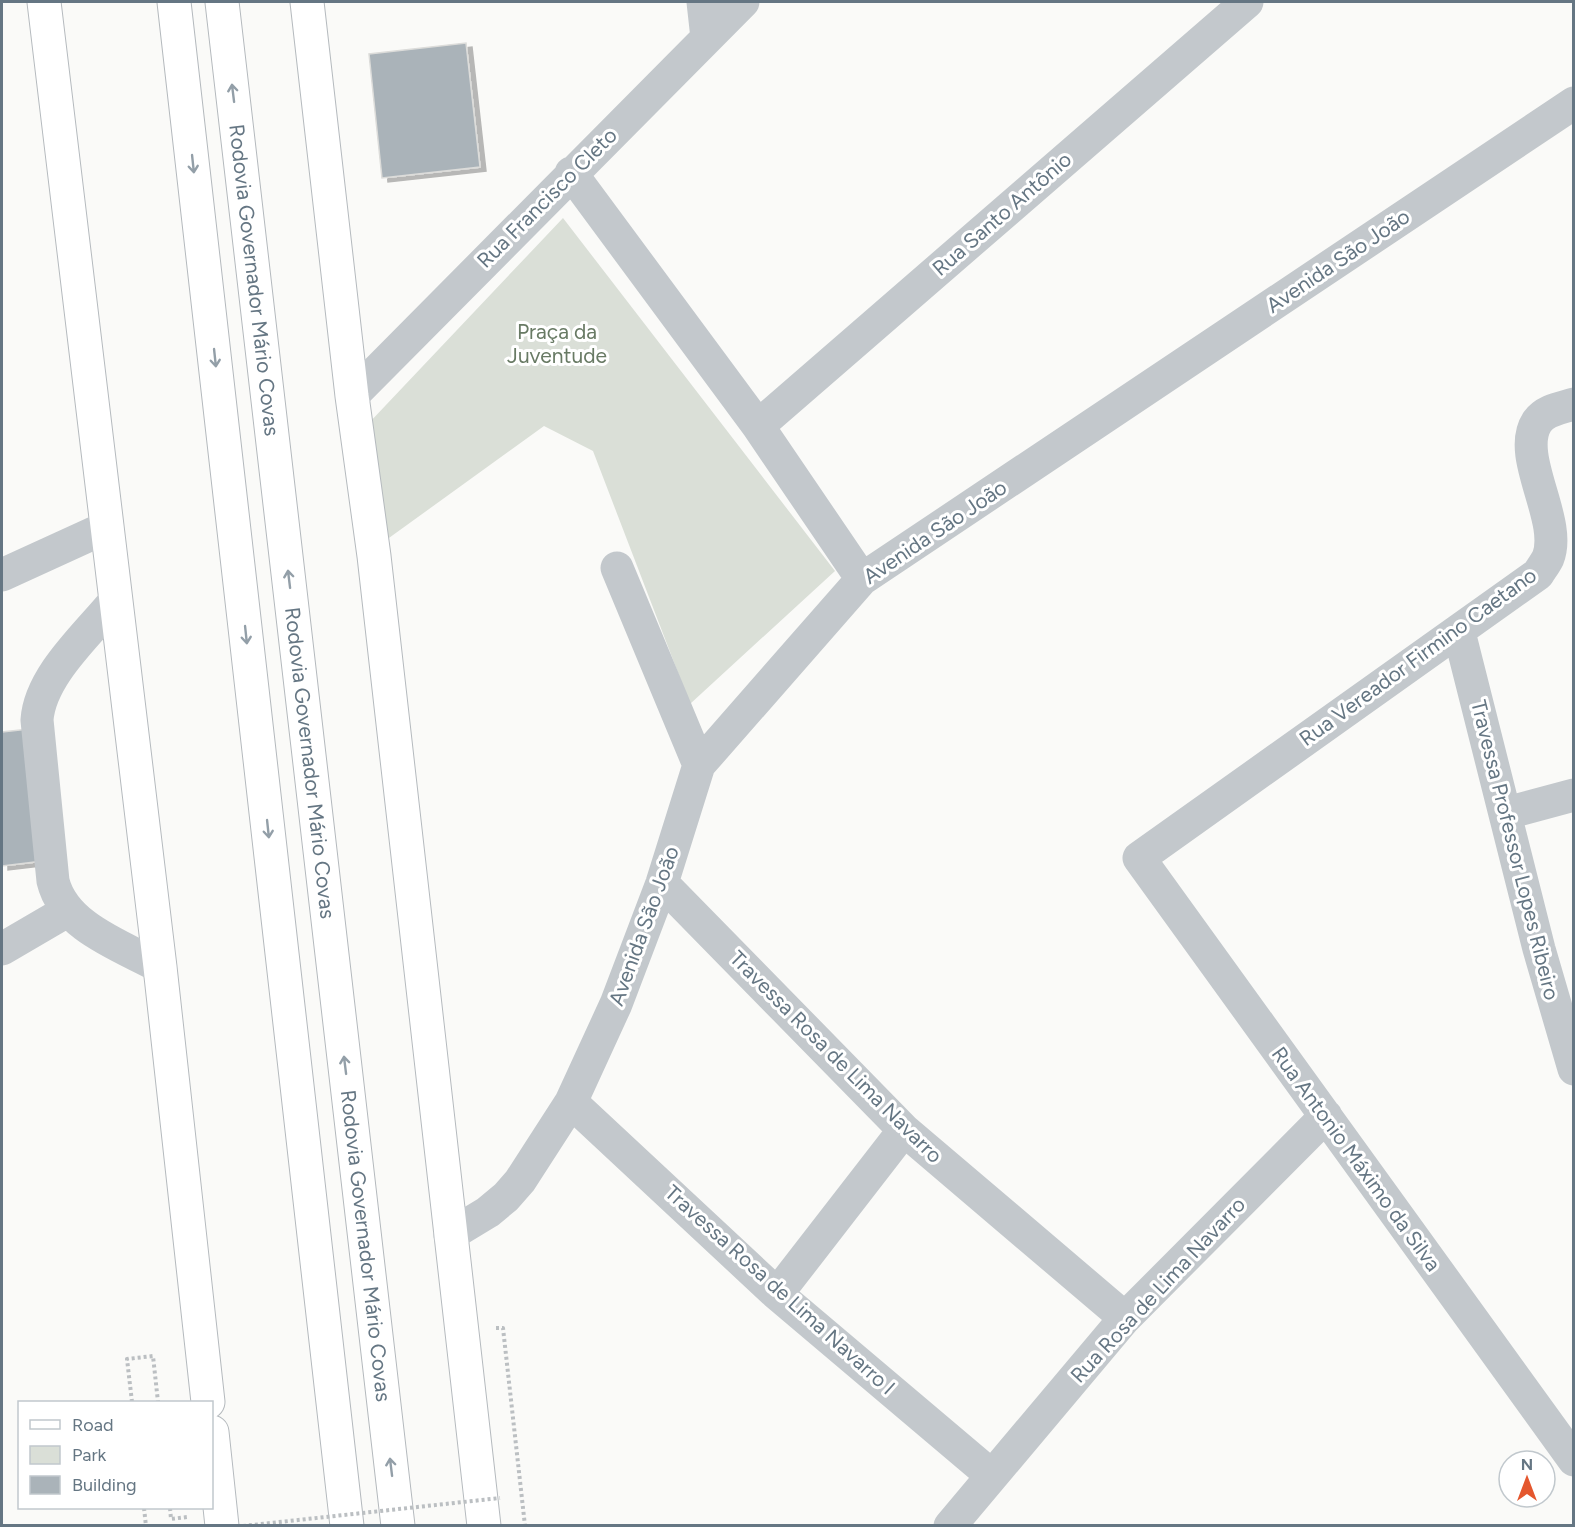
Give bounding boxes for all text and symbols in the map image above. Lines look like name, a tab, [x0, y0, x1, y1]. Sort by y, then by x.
one-way arrow	[227, 84, 238, 104]
street label: Rodovia Governador Mário Covas	[224, 123, 285, 437]
street label: Rua Francisco Cleto	[472, 123, 622, 273]
street label: Rua Santo Antônio	[927, 146, 1076, 281]
one-way arrow	[188, 154, 199, 173]
street label: Avenida São João	[1261, 203, 1414, 318]
park label: Praça da Juventude	[507, 319, 607, 368]
one-way arrow	[210, 347, 221, 367]
street label: Avenida São João	[858, 474, 1011, 589]
street label: Rua Vereador Firmino Caetano	[1294, 562, 1541, 751]
one-way arrow	[283, 570, 294, 590]
street label: Rodovia Governador Mário Covas	[280, 606, 341, 920]
one-way arrow	[241, 624, 252, 644]
street label: Travessa Professor Lopes Ribeiro	[1466, 697, 1565, 1002]
one-way arrow	[263, 818, 274, 838]
street label: Avenida São João	[603, 843, 684, 1009]
street label: Travessa Rosa de Lima Navarro	[725, 945, 948, 1168]
street label: Rua Antonio Máximo da Silva	[1267, 1042, 1446, 1276]
one-way arrow	[339, 1056, 350, 1075]
street label: Rodovia Governador Mário Covas	[336, 1088, 397, 1403]
street label: Travessa Rosa de Lima Navarro I	[660, 1180, 900, 1400]
street label: Rua Rosa de Lima Navarro	[1065, 1192, 1250, 1388]
legend	[18, 1401, 213, 1509]
text: Road	[72, 1414, 113, 1436]
text: Park	[72, 1444, 107, 1466]
north arrow	[1497, 1449, 1557, 1509]
text: N	[1521, 1455, 1533, 1474]
one-way arrow	[385, 1458, 396, 1478]
text: Building	[72, 1474, 137, 1496]

